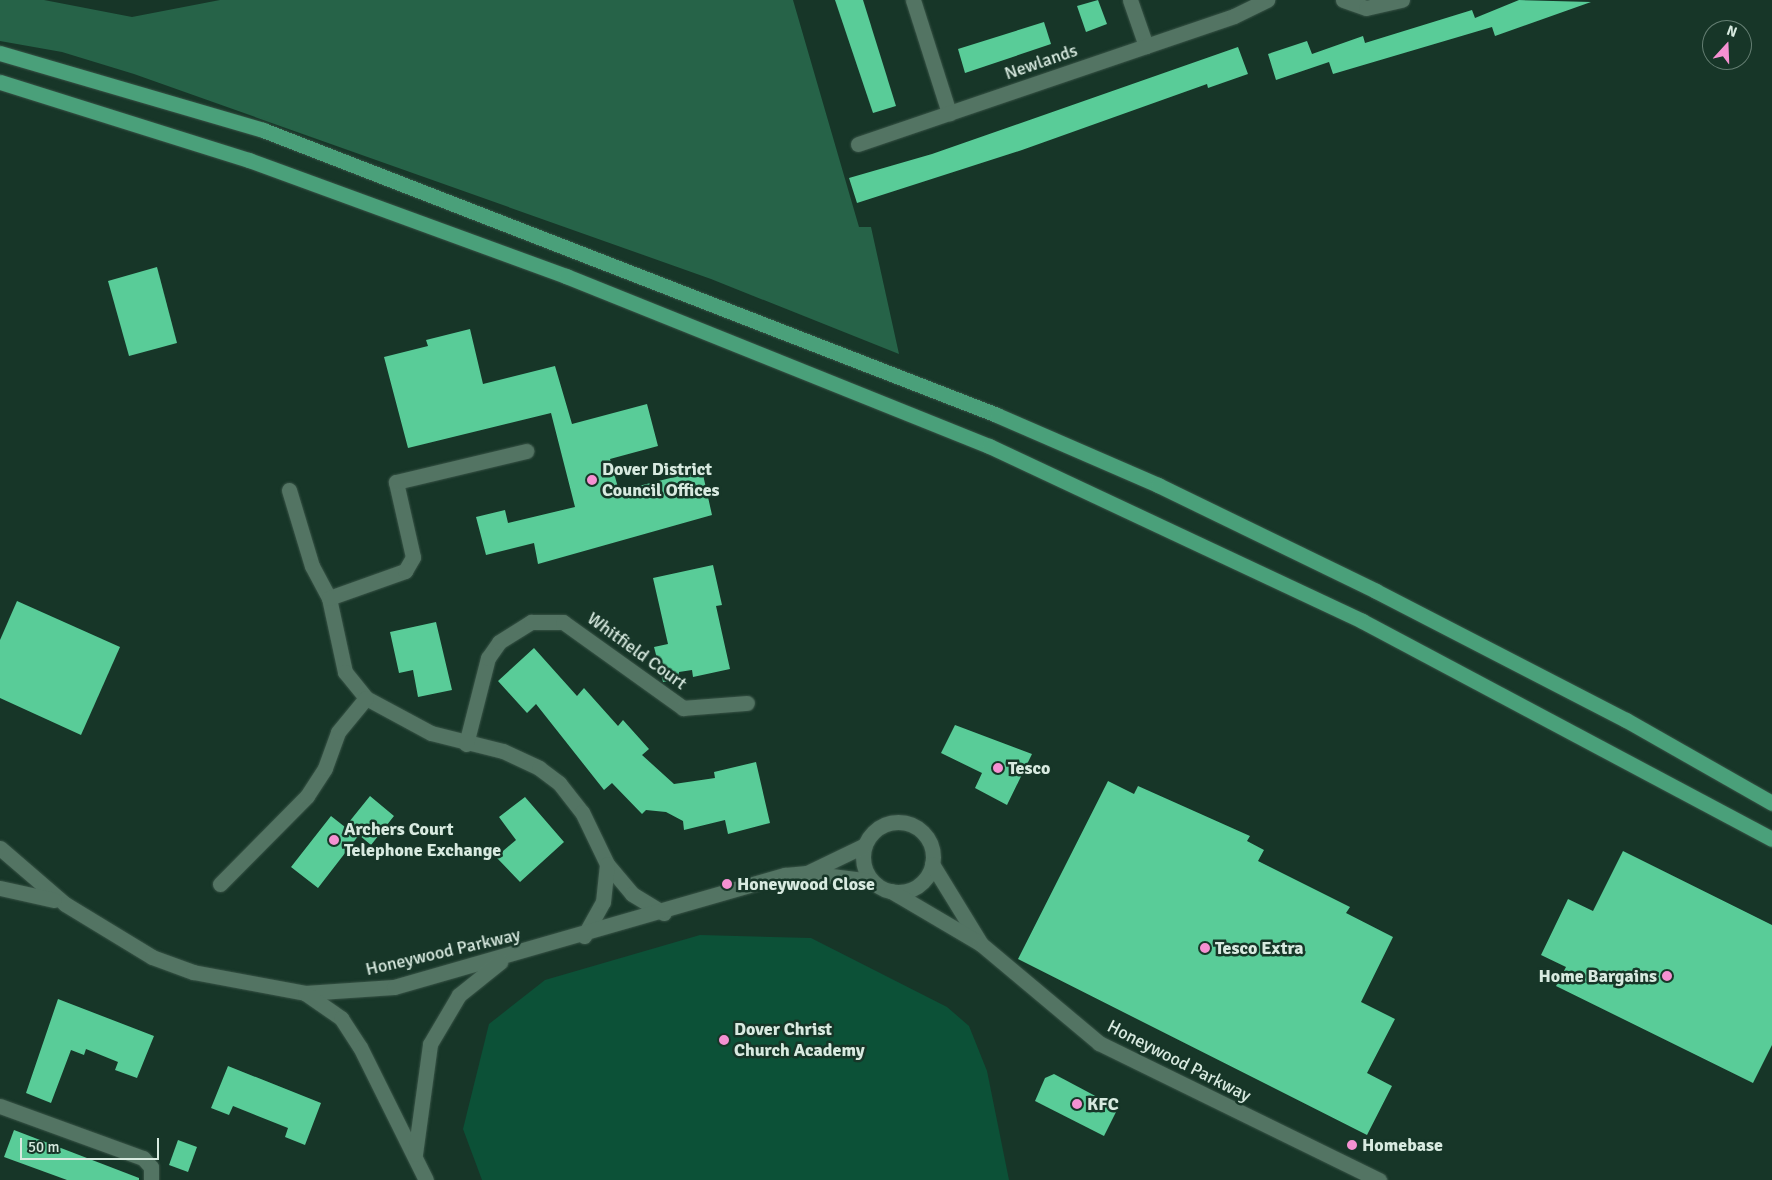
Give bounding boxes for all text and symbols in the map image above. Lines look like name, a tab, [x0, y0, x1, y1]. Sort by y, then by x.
north arrow	[1702, 20, 1752, 70]
text: N	[1724, 22, 1739, 41]
street label: Newlands	[1002, 39, 1080, 85]
place label: Dover District Council Offices	[602, 459, 720, 502]
marker: Dover District Council Offices	[586, 474, 598, 486]
street label: Whitfield Court	[583, 608, 691, 694]
place label: Tesco	[1008, 757, 1050, 779]
marker: Tesco	[992, 762, 1004, 774]
place label: Archers Court Telephone Exchange	[344, 819, 501, 862]
marker: Archers Court Telephone Exchange	[328, 834, 340, 846]
place label: Honeywood Close	[737, 873, 875, 895]
marker: Honeywood Close	[721, 878, 733, 890]
street label: Honeywood Parkway	[363, 924, 523, 980]
place label: Tesco Extra	[1215, 937, 1304, 959]
marker: Tesco Extra	[1199, 942, 1211, 954]
place label: Home Bargains	[1538, 965, 1657, 987]
marker: Home Bargains	[1661, 970, 1673, 982]
street label: Honeywood Parkway	[1104, 1015, 1254, 1107]
place label: Dover Christ Church Academy	[734, 1019, 865, 1062]
marker: Dover Christ Church Academy	[718, 1034, 730, 1046]
place label: KFC	[1087, 1093, 1119, 1115]
marker: KFC	[1071, 1098, 1083, 1110]
scale bar	[22, 1128, 161, 1160]
place label: Homebase	[1362, 1134, 1443, 1156]
text: 50 m	[28, 1138, 59, 1156]
marker: Homebase	[1346, 1139, 1358, 1151]

